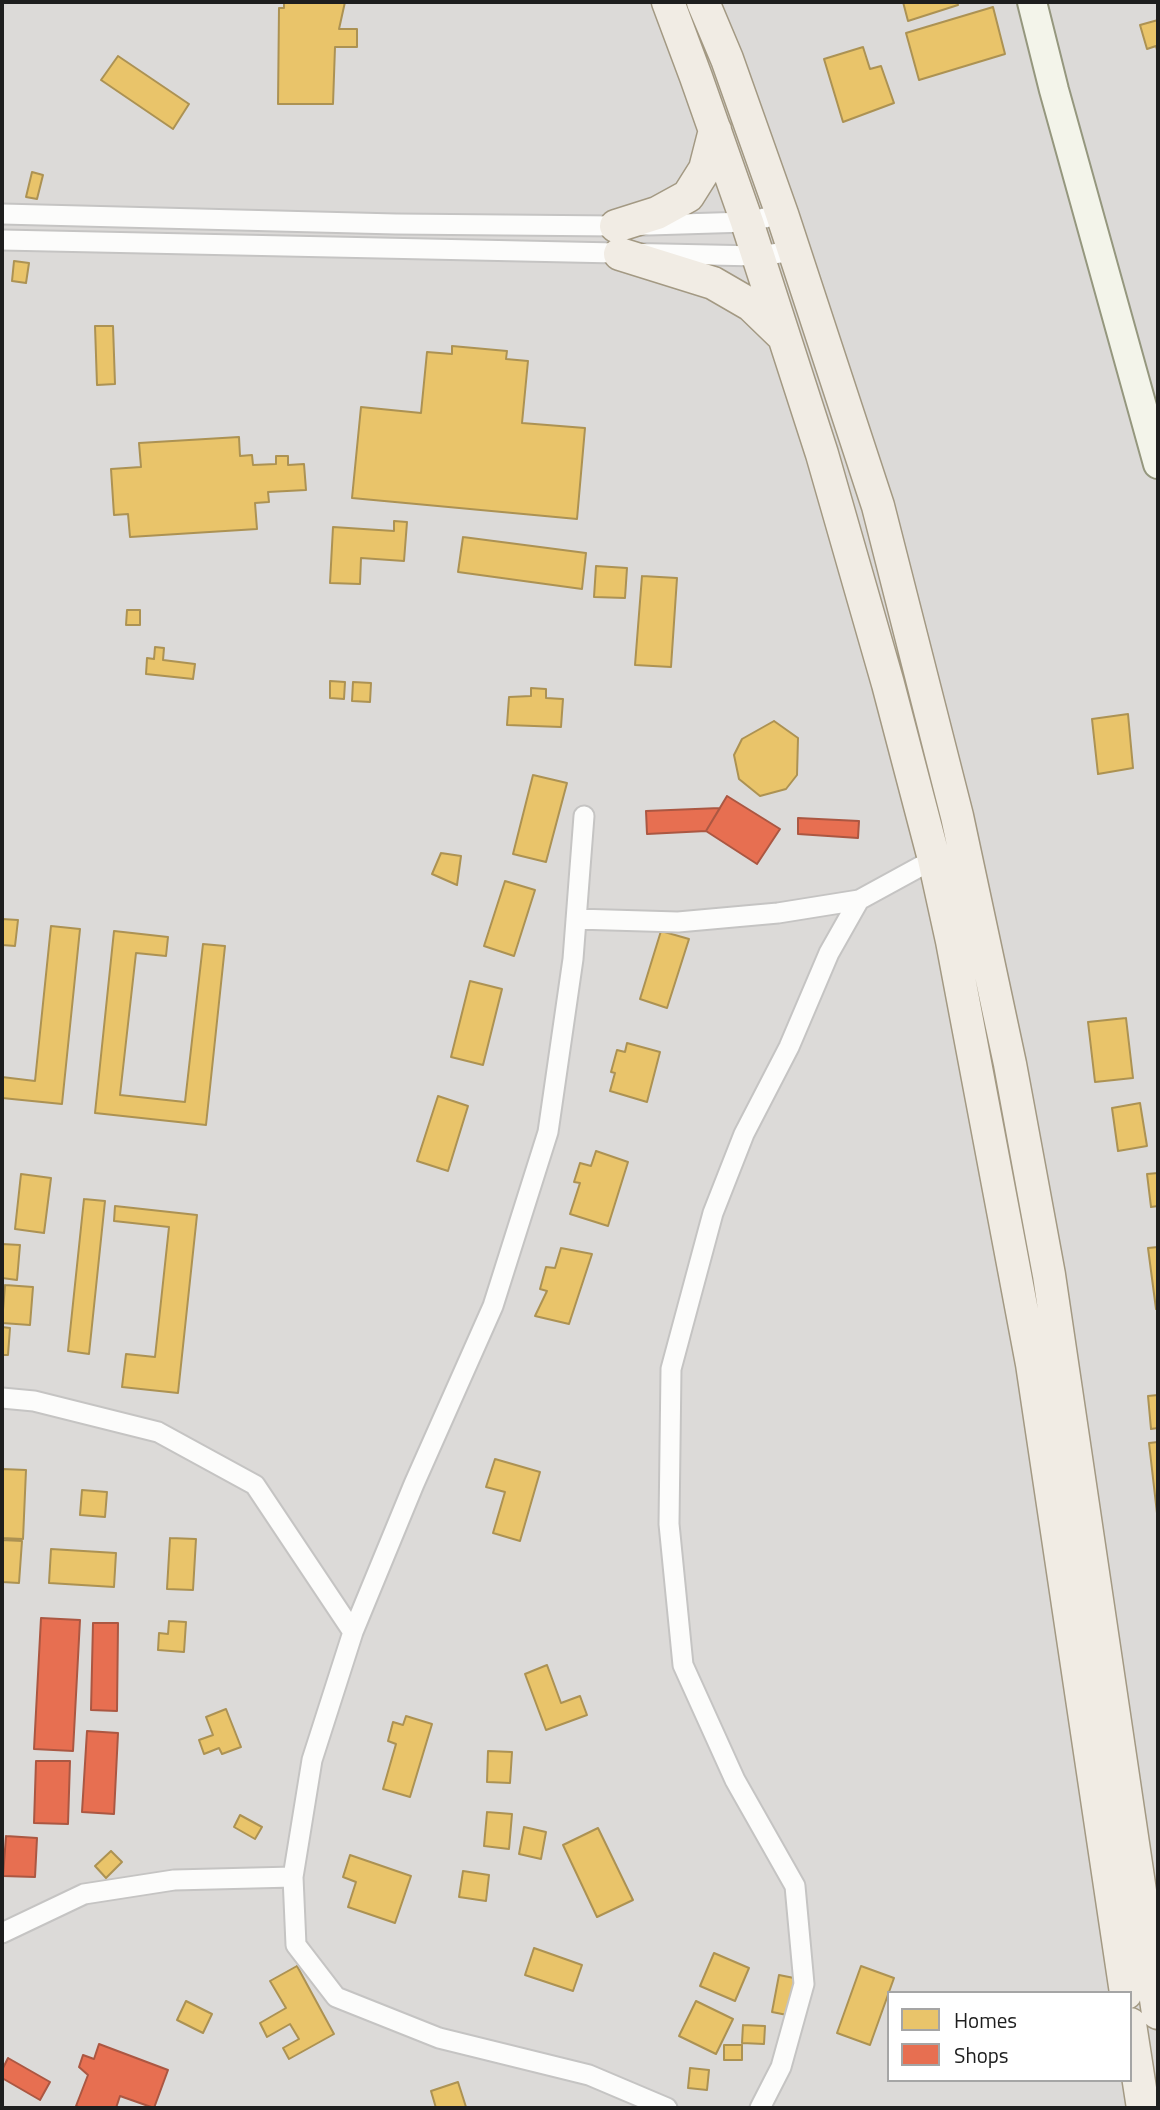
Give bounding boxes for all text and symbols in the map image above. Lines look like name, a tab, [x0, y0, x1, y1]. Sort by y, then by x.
legend	[887, 1991, 1132, 2082]
text: Homes	[954, 2004, 1017, 2036]
text: Shops	[954, 2039, 1009, 2071]

